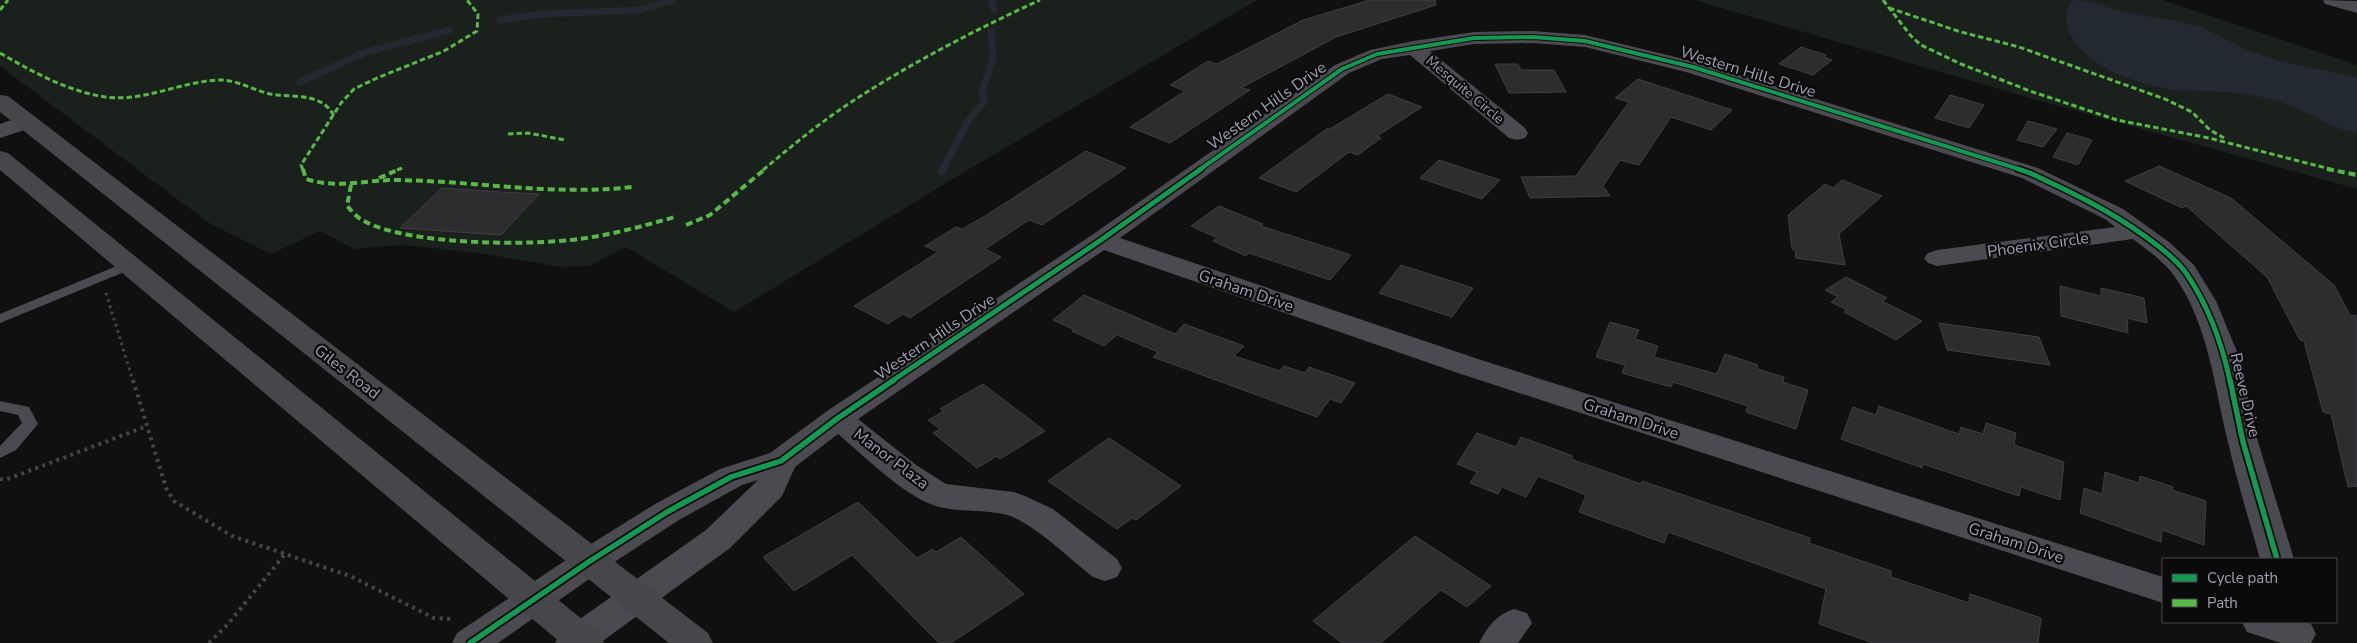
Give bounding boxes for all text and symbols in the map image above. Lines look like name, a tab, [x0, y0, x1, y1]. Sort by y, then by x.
street label: Western Hills Drive	[1677, 41, 1819, 103]
street label: Mesquite Circle	[1422, 52, 1508, 128]
street label: Western Hills Drive	[1203, 57, 1331, 155]
street label: Phoenix Circle	[1986, 227, 2090, 263]
street label: Graham Drive	[1196, 264, 1296, 318]
street label: Western Hills Drive	[870, 289, 1000, 385]
street label: Giles Road	[310, 339, 384, 405]
street label: Reeve Drive	[2225, 351, 2265, 439]
street label: Graham Drive	[1580, 393, 1682, 445]
street label: Manor Plaza	[849, 423, 933, 495]
street label: Graham Drive	[1965, 517, 2067, 569]
legend	[2162, 558, 2337, 623]
text: Cycle path	[2207, 568, 2278, 588]
text: Path	[2207, 593, 2238, 613]

